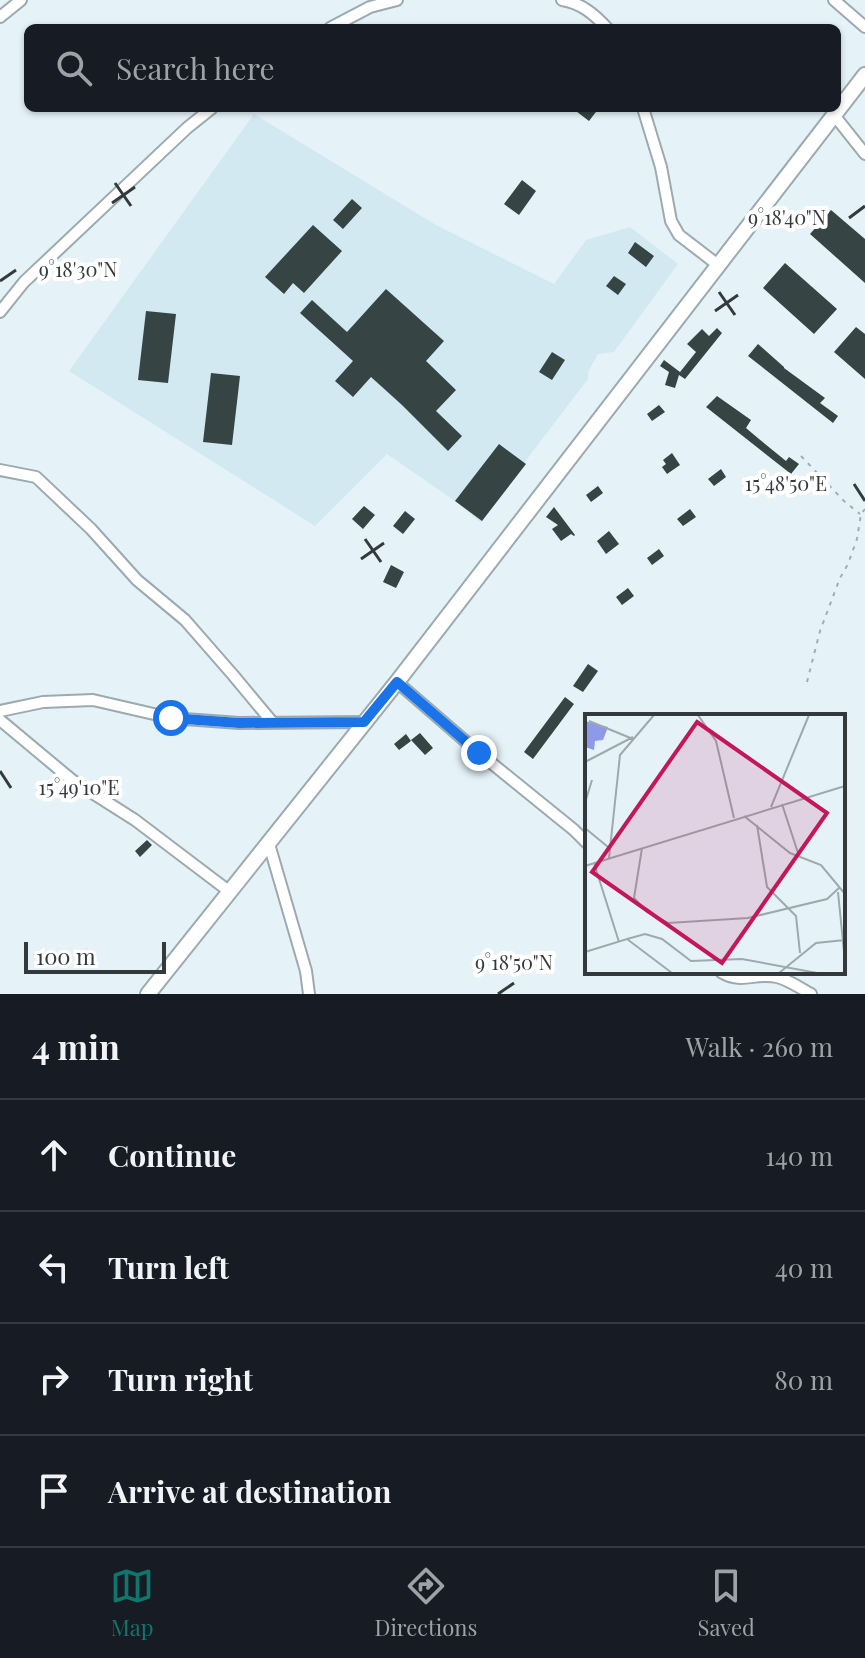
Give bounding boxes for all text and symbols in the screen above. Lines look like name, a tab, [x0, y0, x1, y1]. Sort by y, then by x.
search box	[24, 24, 841, 112]
icon: search	[52, 46, 96, 90]
text: Search here	[116, 48, 275, 88]
text: 9°18'40"N	[748, 203, 826, 230]
text: 9°18'30"N	[39, 255, 117, 282]
text: 15°48'50"E	[745, 469, 827, 496]
route start	[153, 700, 189, 736]
inset map	[585, 714, 845, 974]
route end	[461, 735, 497, 771]
text: 15°49'10"E	[39, 773, 119, 800]
scale bar	[24, 938, 166, 974]
text: 100 m	[36, 941, 96, 971]
text: 9°18'50"N	[475, 948, 553, 975]
text: 4 min	[32, 1023, 120, 1069]
text: Walk · 260 m	[686, 1029, 833, 1064]
icon: ahead	[32, 1133, 76, 1177]
text: Continue	[108, 1135, 236, 1175]
text: 140 m	[765, 1138, 833, 1173]
icon: left	[32, 1245, 76, 1289]
text: Turn left	[108, 1247, 229, 1287]
text: 40 m	[775, 1250, 833, 1285]
icon: right	[32, 1357, 76, 1401]
text: Turn right	[108, 1359, 253, 1399]
text: 80 m	[774, 1362, 833, 1397]
icon: arrive	[32, 1469, 76, 1513]
text: Arrive at destination	[108, 1471, 391, 1511]
tab: Map	[110, 1564, 154, 1642]
tab: Directions	[374, 1564, 477, 1642]
tab: Saved	[698, 1564, 755, 1642]

